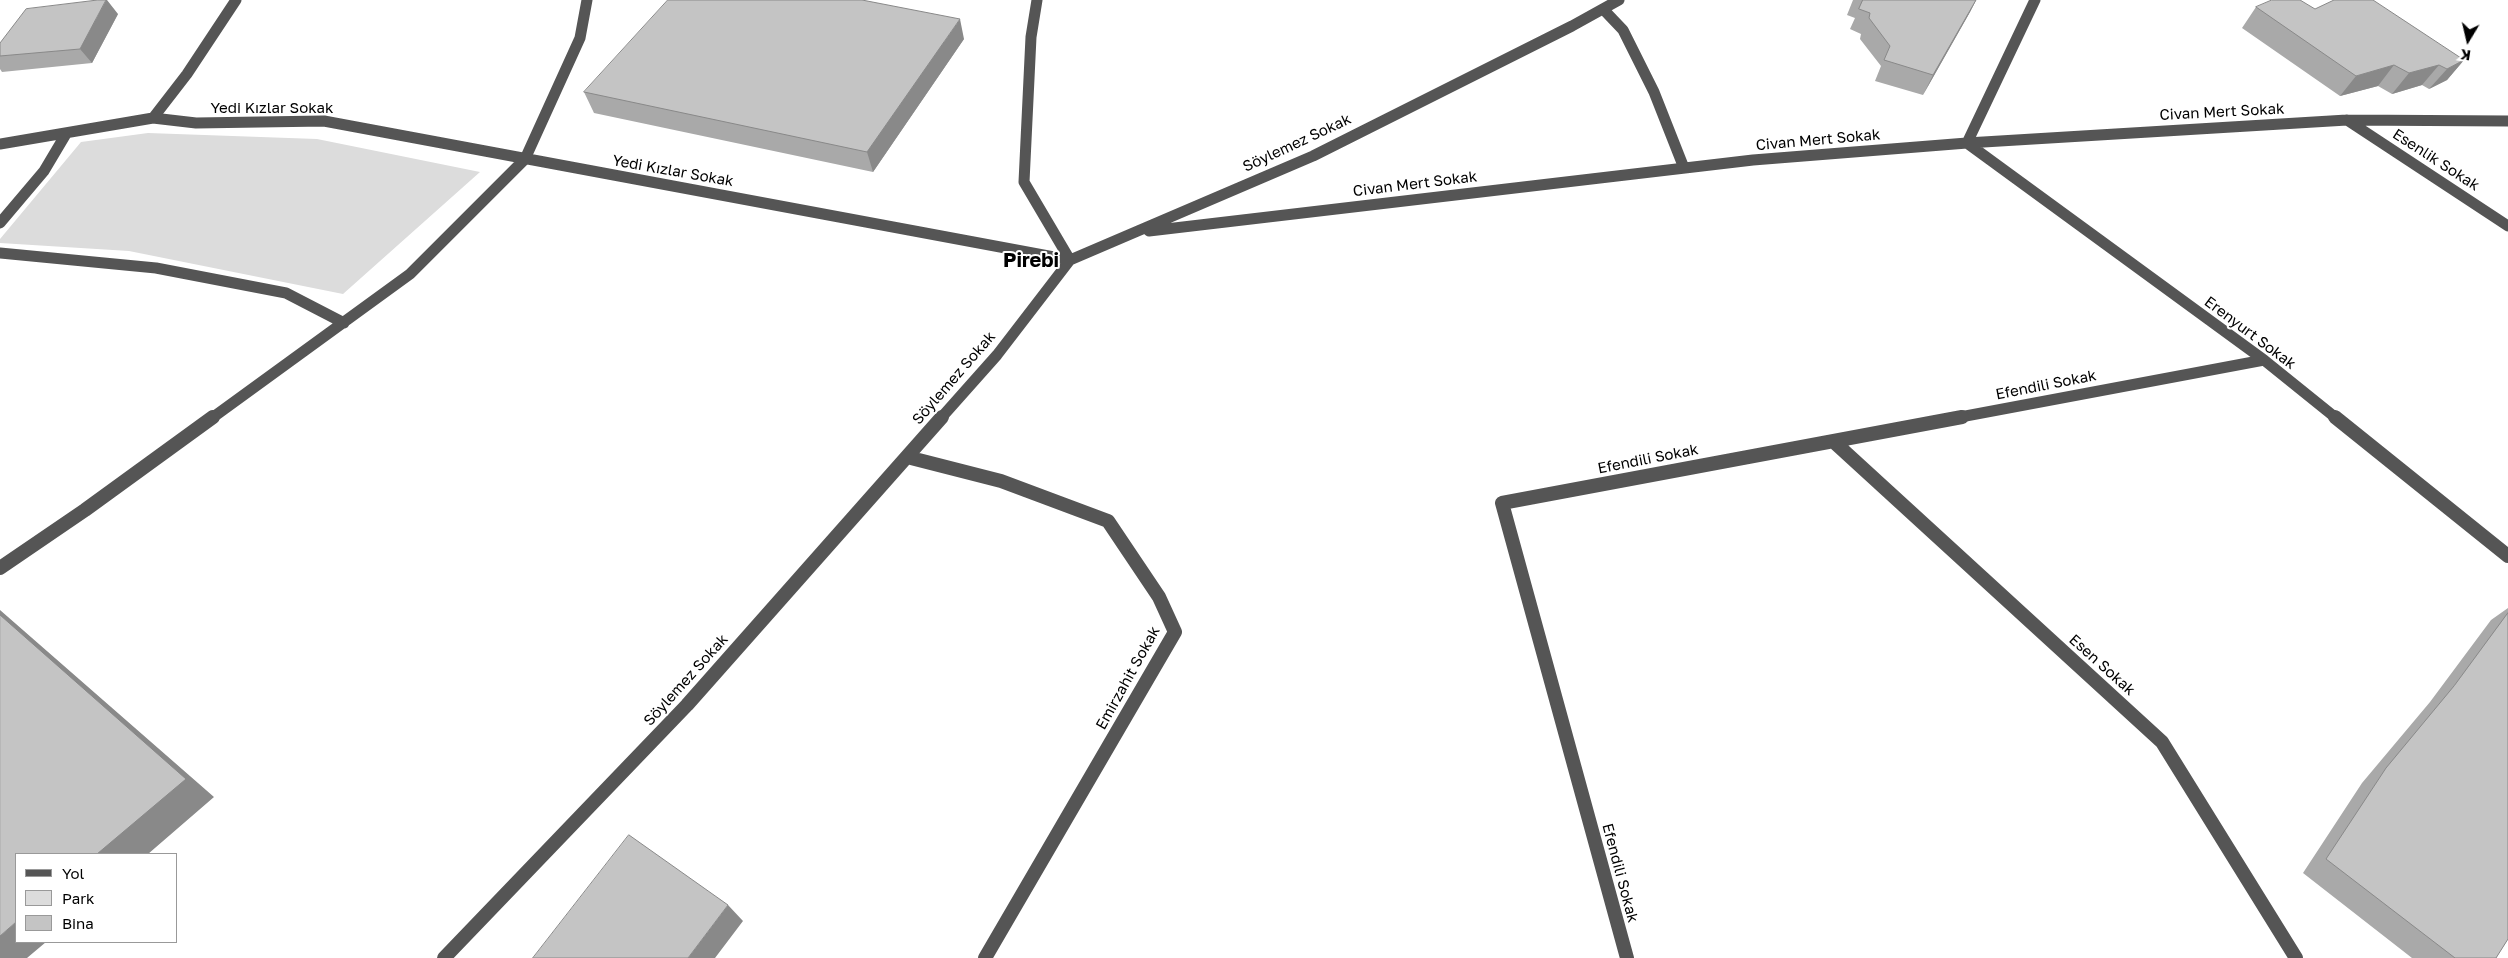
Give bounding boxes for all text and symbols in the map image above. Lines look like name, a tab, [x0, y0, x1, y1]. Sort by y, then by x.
north arrow	[2443, 15, 2493, 65]
text: K	[2459, 46, 2472, 64]
street label: Yedi Kızlar Sokak	[211, 99, 333, 117]
street label: Civan Mert Sokak	[2159, 100, 2285, 124]
street label: Söylemez Sokak	[1240, 110, 1354, 176]
street label: Esenlik Sokak	[2389, 125, 2483, 195]
street label: Civan Mert Sokak	[1755, 126, 1881, 154]
street label: Yedi Kızlar Sokak	[611, 151, 735, 191]
street label: Civan Mert Sokak	[1352, 167, 1478, 201]
district label: Pirebi	[1003, 249, 1059, 273]
street label: Erenyurt Sokak	[2201, 293, 2299, 373]
street label: Söylemez Sokak	[909, 328, 999, 428]
street label: Efendili Sokak	[1994, 366, 2098, 404]
street label: Efendili Sokak	[1596, 440, 1700, 478]
street label: Emirzahit Sokak	[1092, 623, 1164, 733]
street label: Söylemez Sokak	[640, 630, 732, 730]
street label: Esen Sokak	[2065, 631, 2139, 699]
street label: Efendili Sokak	[1598, 821, 1642, 925]
legend	[15, 853, 178, 943]
text: Yol	[62, 864, 84, 882]
text: Park	[62, 889, 94, 907]
text: Bina	[62, 914, 94, 932]

